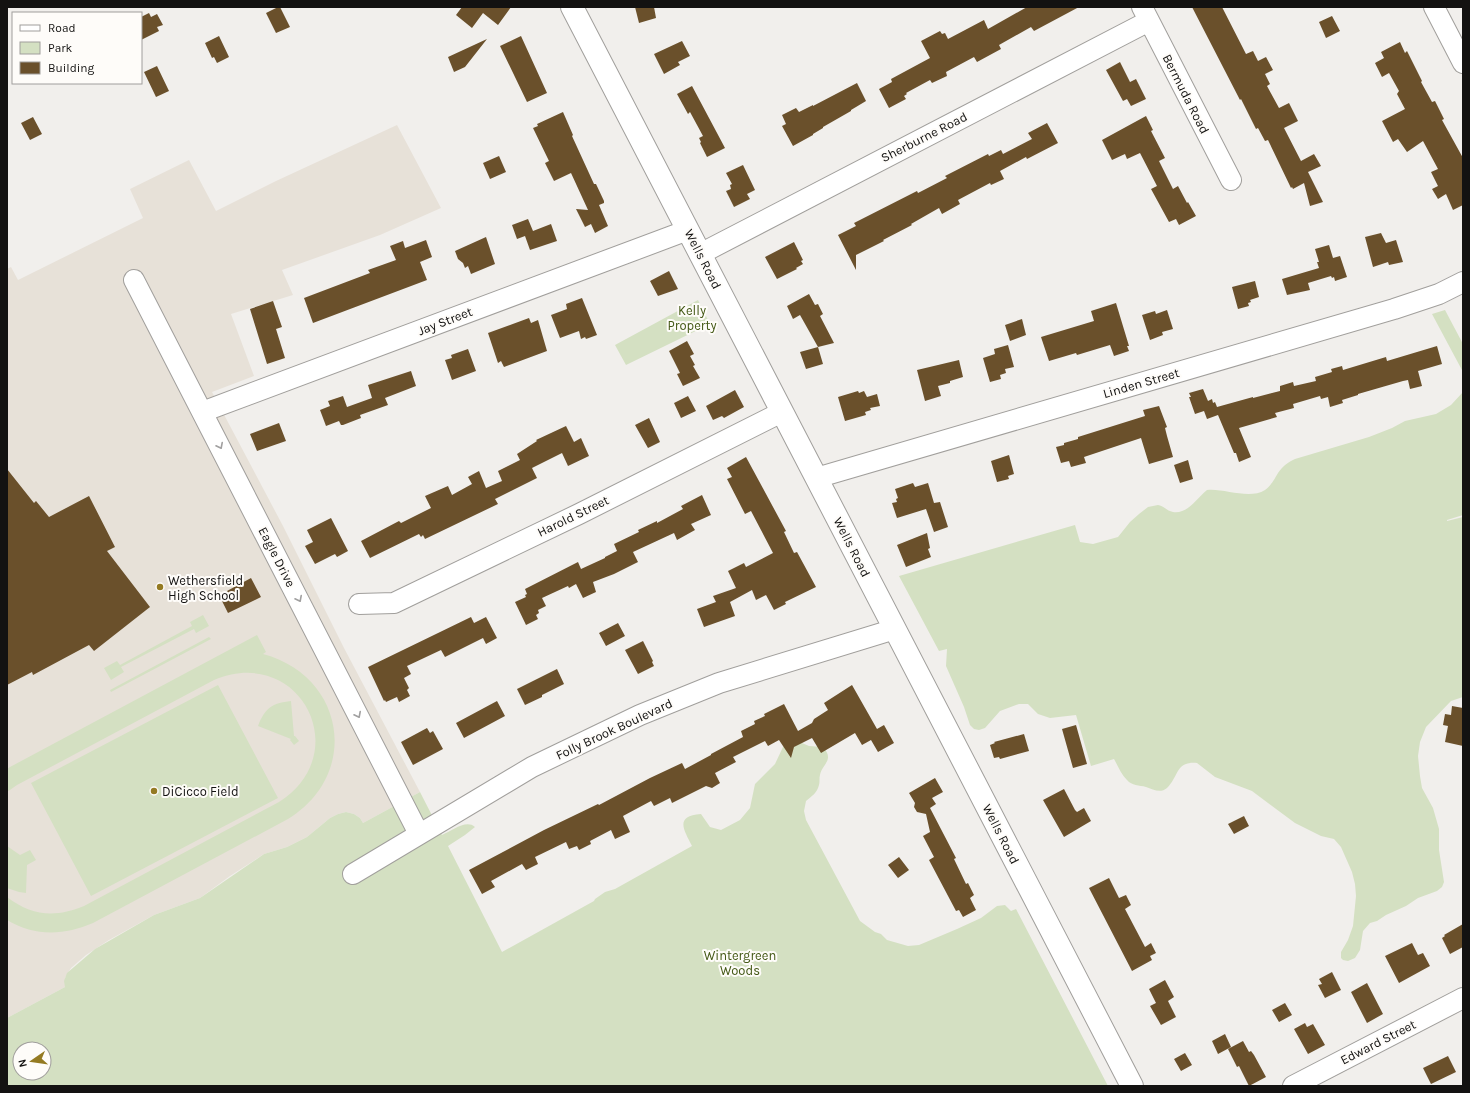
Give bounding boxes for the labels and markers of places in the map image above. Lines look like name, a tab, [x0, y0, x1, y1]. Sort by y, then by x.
place label: Wethersfield High School	[168, 573, 243, 603]
marker: Wethersfield High School	[155, 582, 165, 592]
place label: DiCicco Field	[162, 784, 239, 799]
marker: DiCicco Field	[149, 786, 159, 796]

